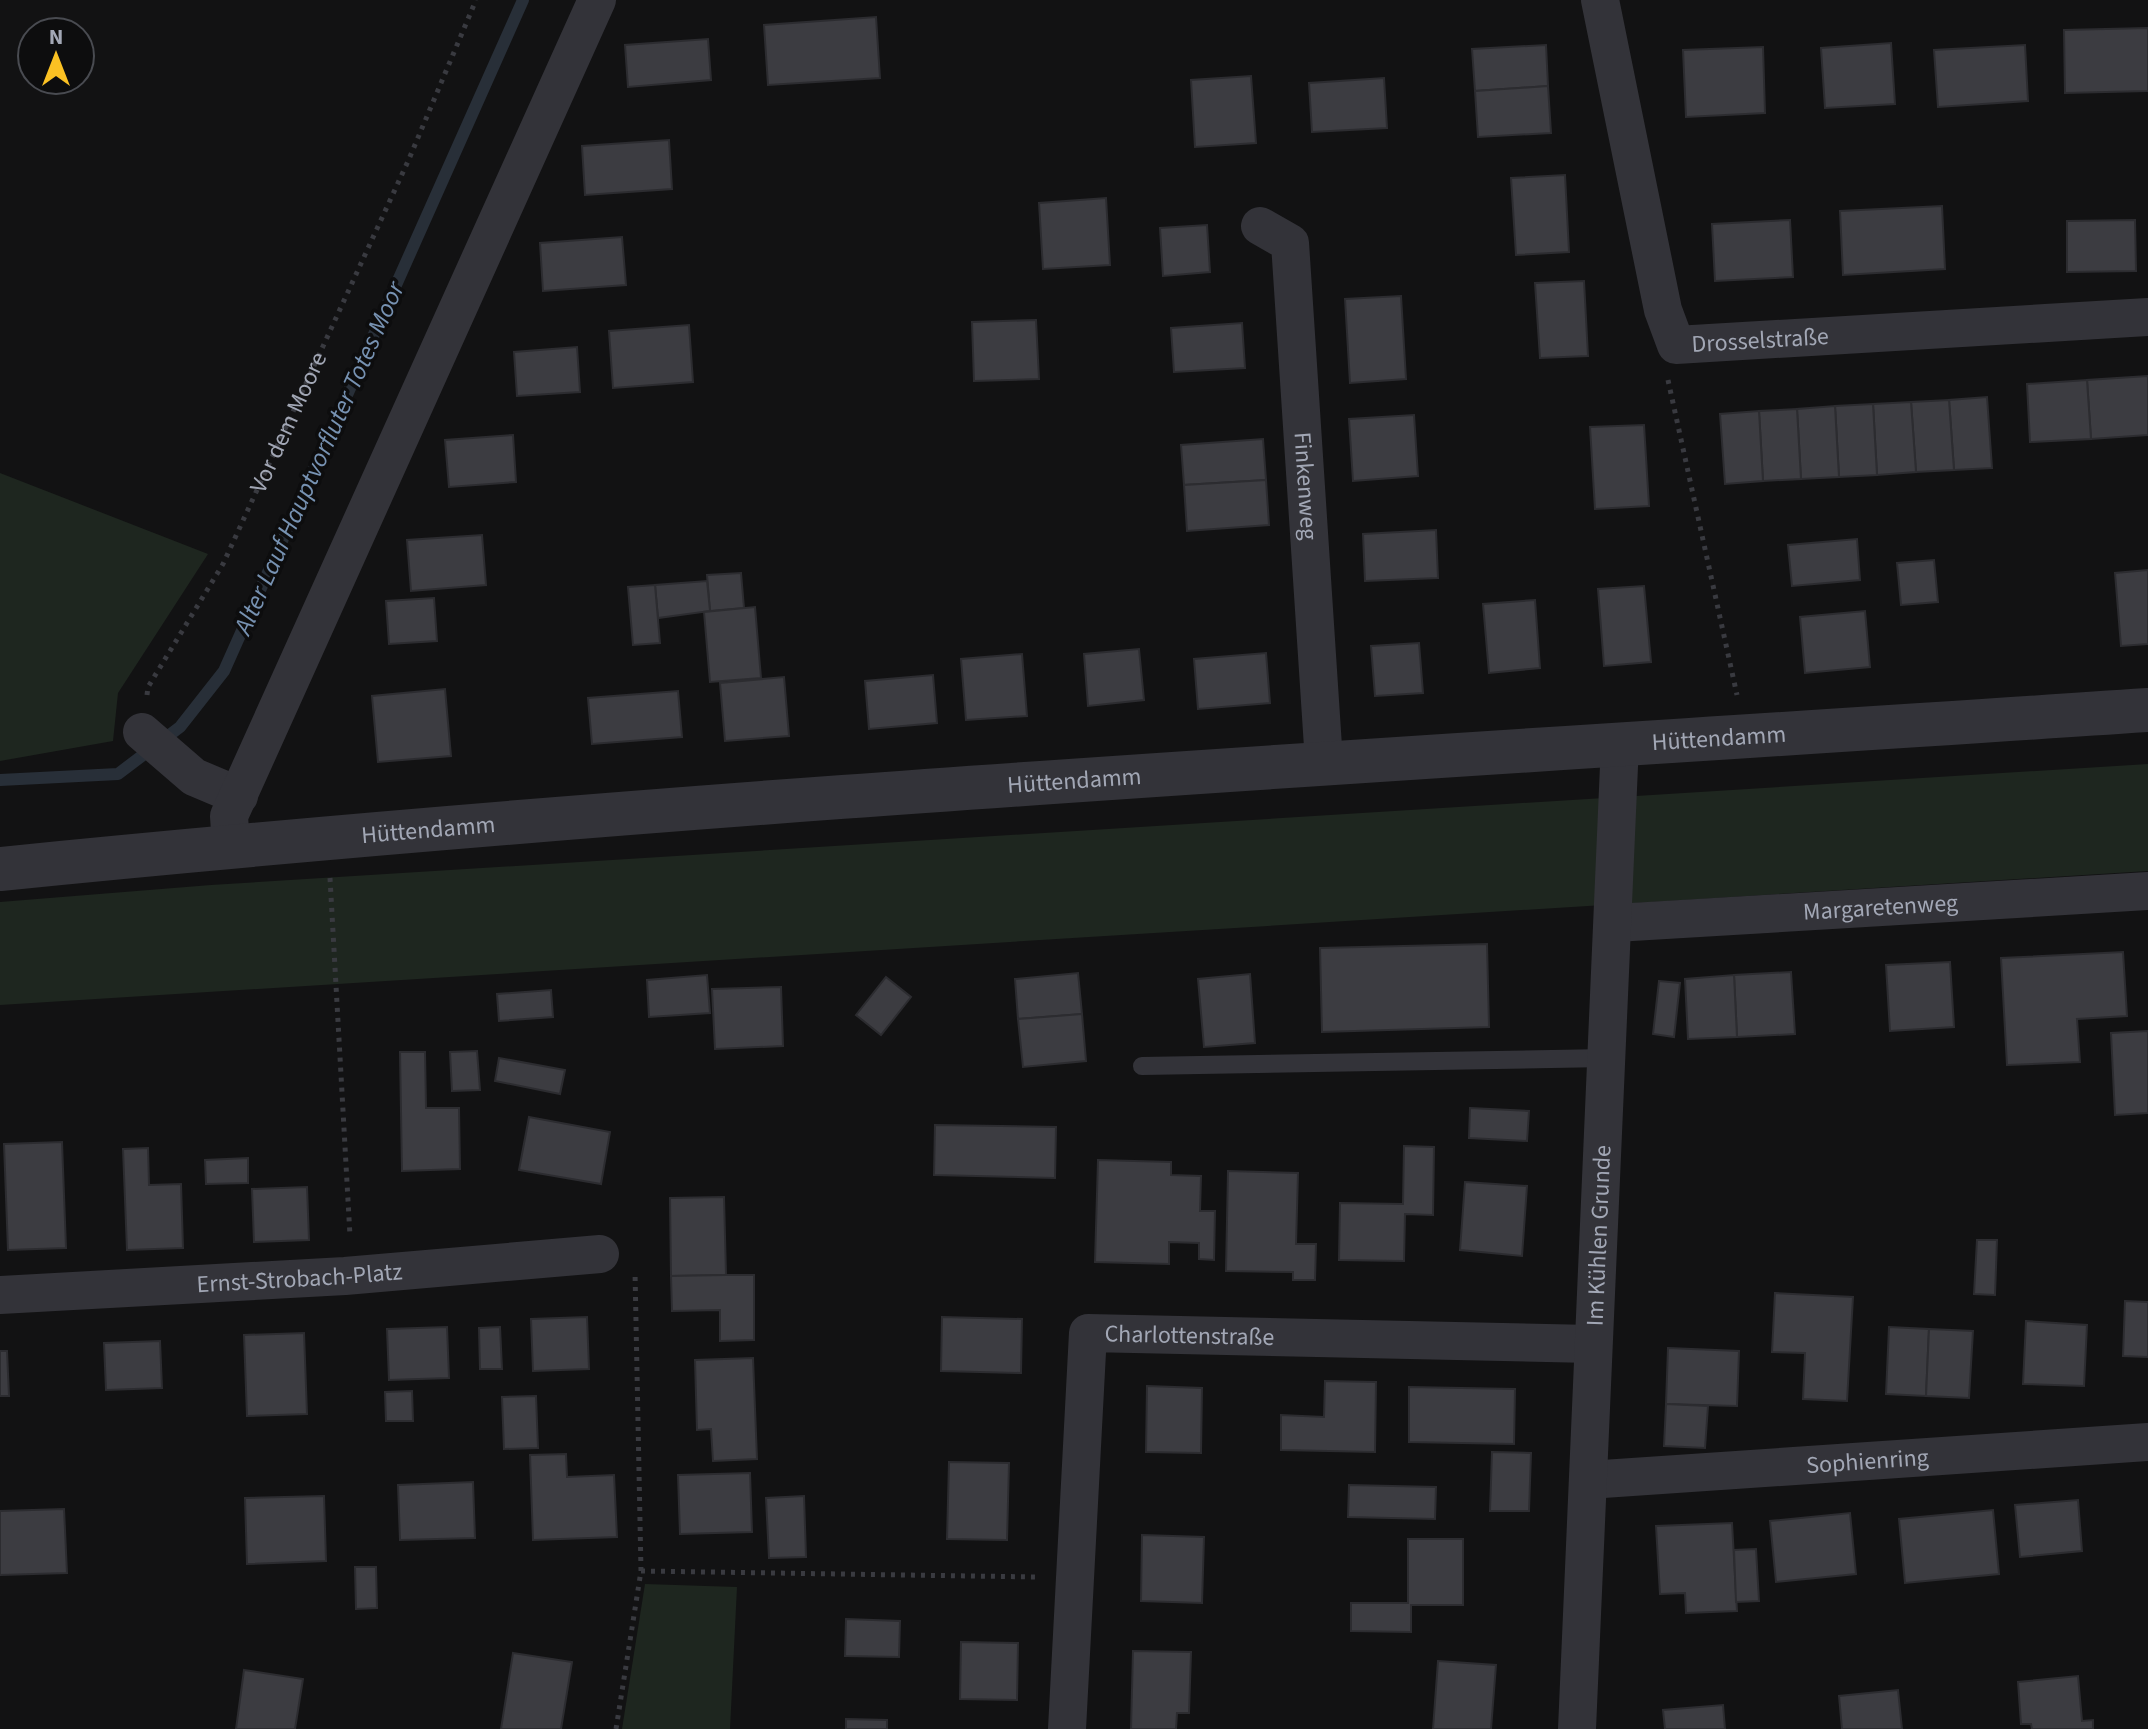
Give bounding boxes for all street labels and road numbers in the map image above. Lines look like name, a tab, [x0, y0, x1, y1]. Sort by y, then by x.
street label: Drosselstraße	[1691, 318, 1830, 362]
street label: Vor dem Moore	[241, 346, 336, 499]
street label: Finkenweg	[1285, 431, 1327, 541]
street label: Hüttendamm	[1651, 716, 1787, 760]
street label: Hüttendamm	[1006, 758, 1143, 803]
street label: Hüttendamm	[360, 806, 497, 853]
street label: Margaretenweg	[1802, 885, 1959, 929]
street label: Im Kühlen Grunde	[1577, 1144, 1620, 1327]
street label: Ernst-Strobach-Platz	[196, 1254, 404, 1302]
street label: Charlottenstraße	[1104, 1316, 1275, 1355]
street label: Sophienring	[1805, 1439, 1930, 1483]

